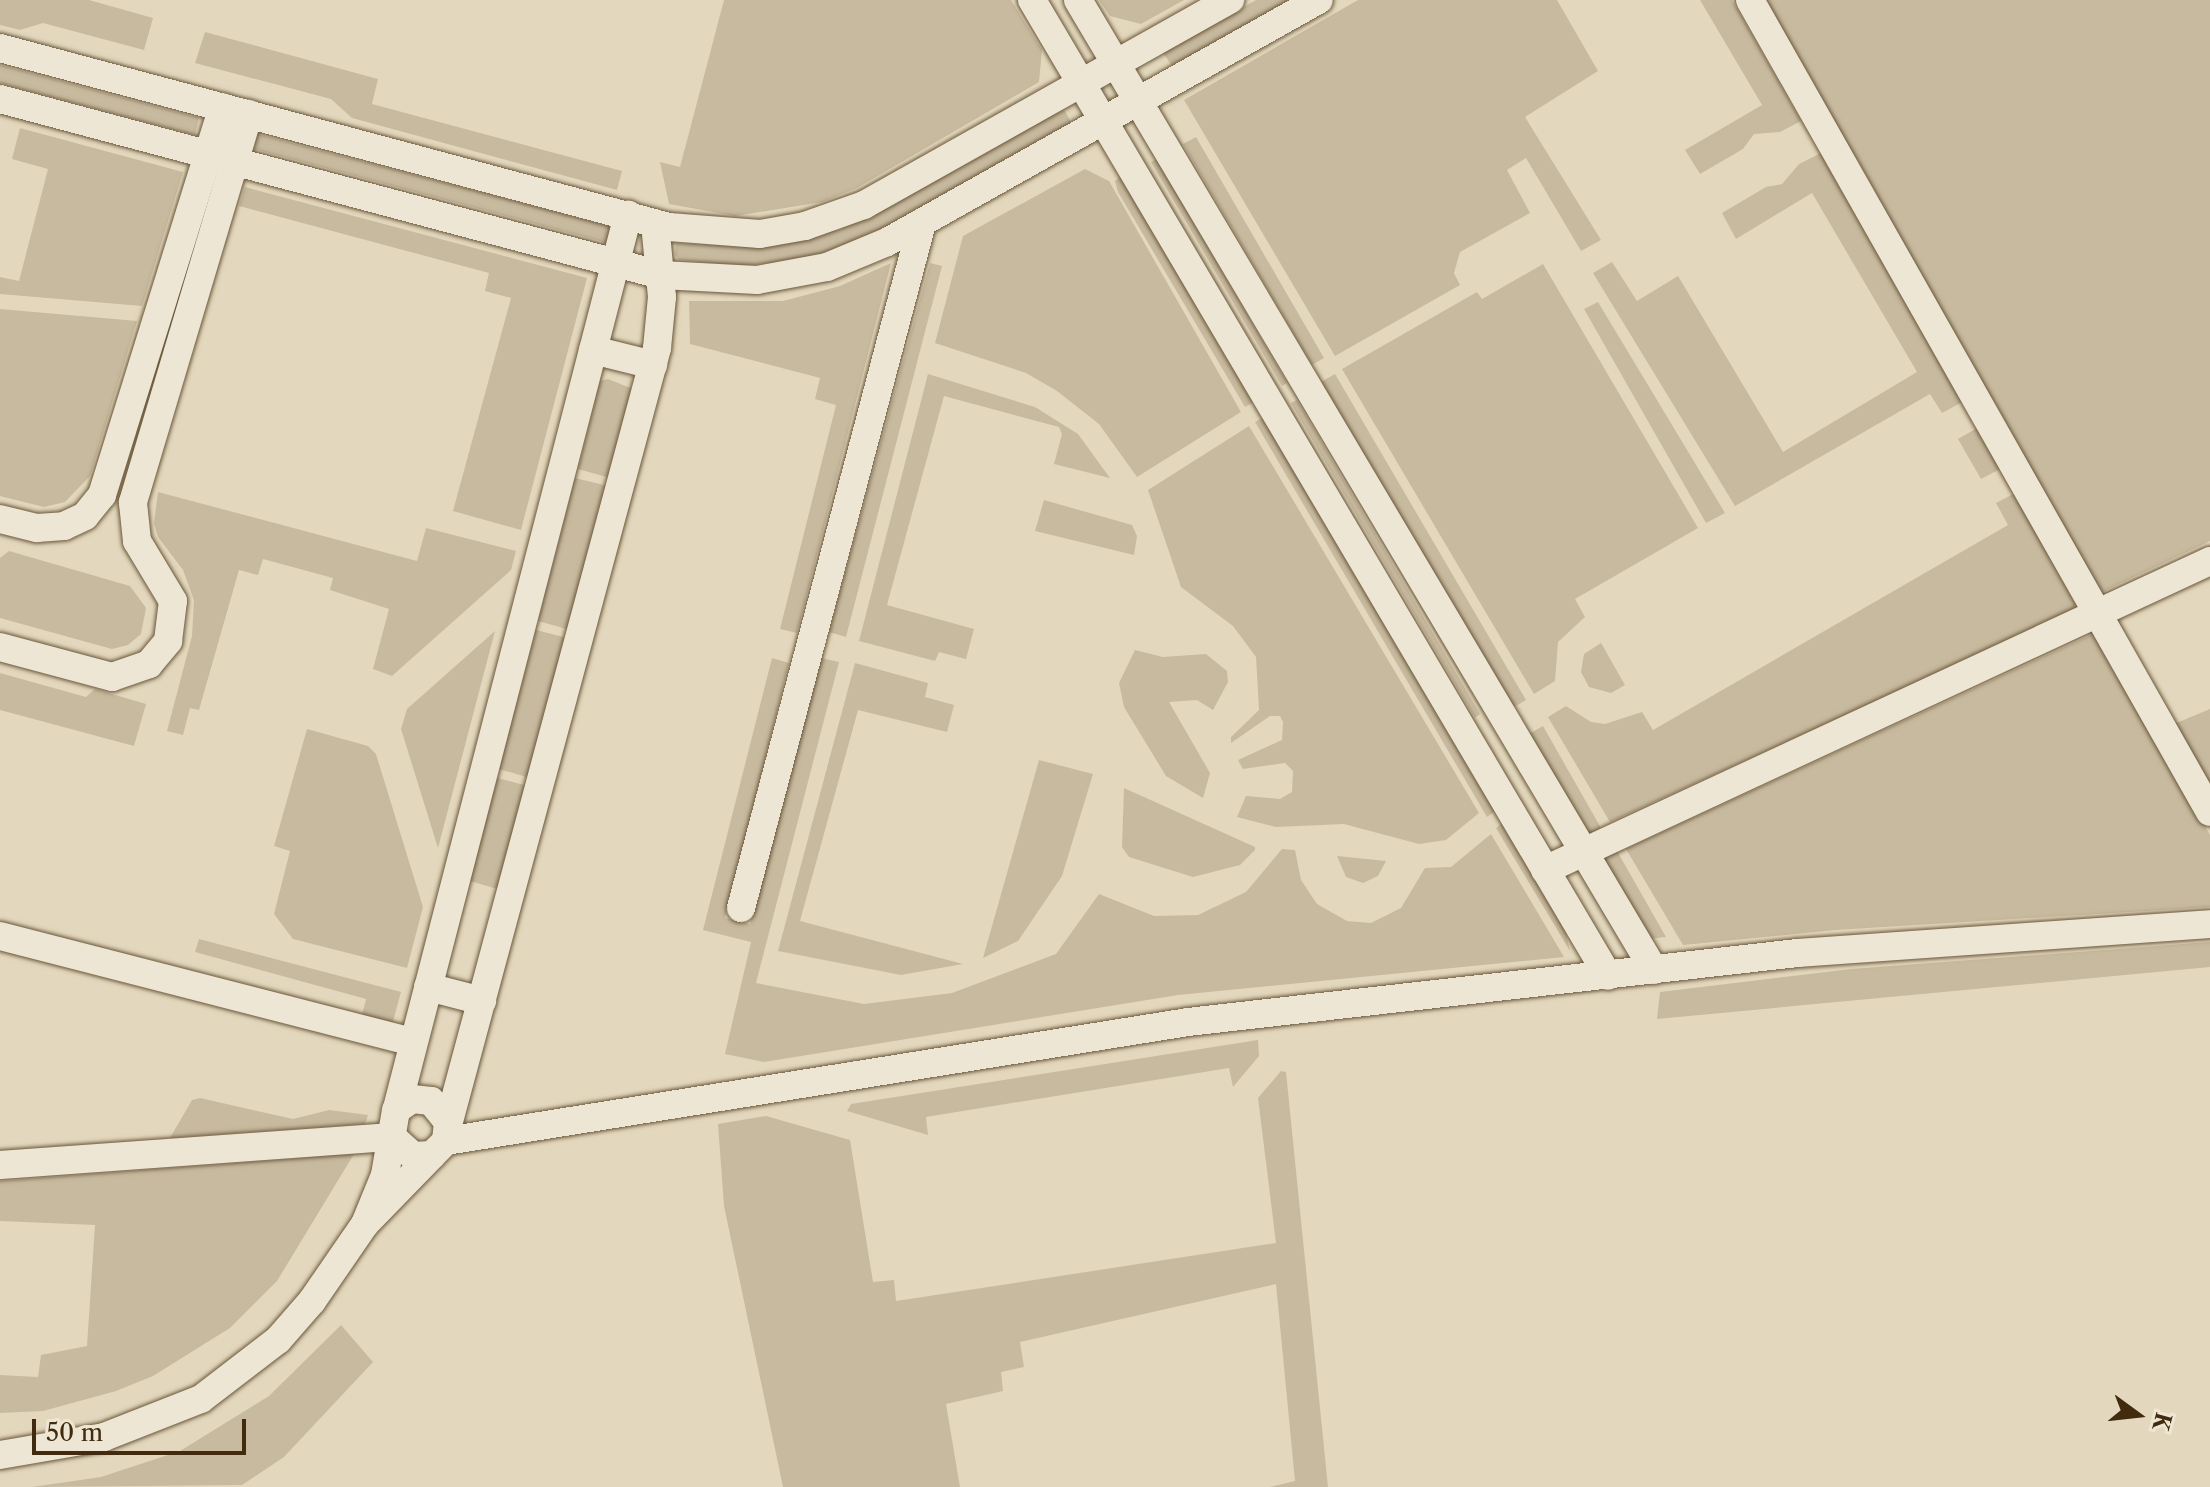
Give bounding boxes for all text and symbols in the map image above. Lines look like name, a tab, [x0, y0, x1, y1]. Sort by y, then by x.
north arrow	[2098, 1375, 2178, 1455]
scale bar	[36, 1403, 250, 1453]
text: K	[2146, 1409, 2177, 1433]
text: 50 m	[46, 1418, 103, 1447]

